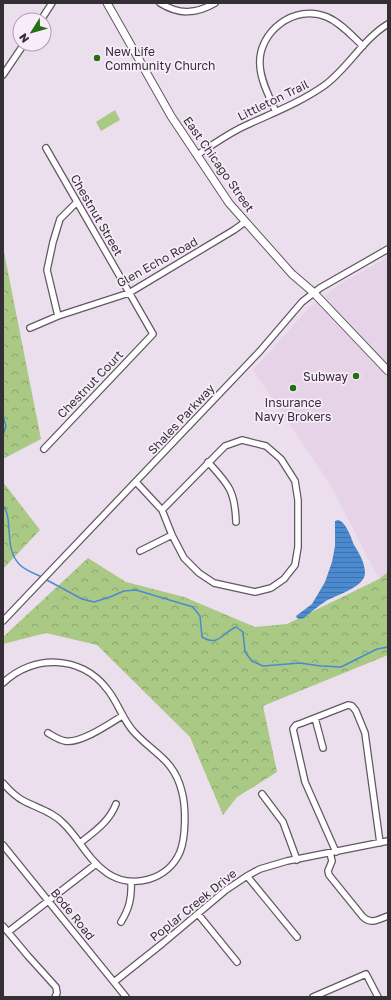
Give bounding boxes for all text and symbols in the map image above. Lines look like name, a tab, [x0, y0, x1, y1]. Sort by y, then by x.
north arrow	[12, 12, 52, 52]
text: N	[16, 31, 31, 46]
place label: New Life Community Church	[105, 44, 216, 73]
marker: New Life Community Church	[92, 53, 102, 63]
street label: Littleton Trail	[235, 76, 311, 124]
street label: East Chicago Street	[180, 113, 258, 215]
street label: Chestnut Street	[68, 172, 126, 259]
street label: Glen Echo Road	[114, 234, 200, 290]
street label: Chestnut Court	[54, 347, 126, 421]
place label: Subway	[303, 369, 348, 384]
marker: Subway	[351, 371, 361, 381]
street label: Shales Parkway	[145, 381, 218, 457]
marker: Insurance Navy Brokers	[288, 383, 298, 393]
place label: Insurance Navy Brokers	[255, 395, 331, 424]
street label: Poplar Creek Drive	[147, 866, 239, 944]
street label: Bode Road	[48, 885, 98, 943]

